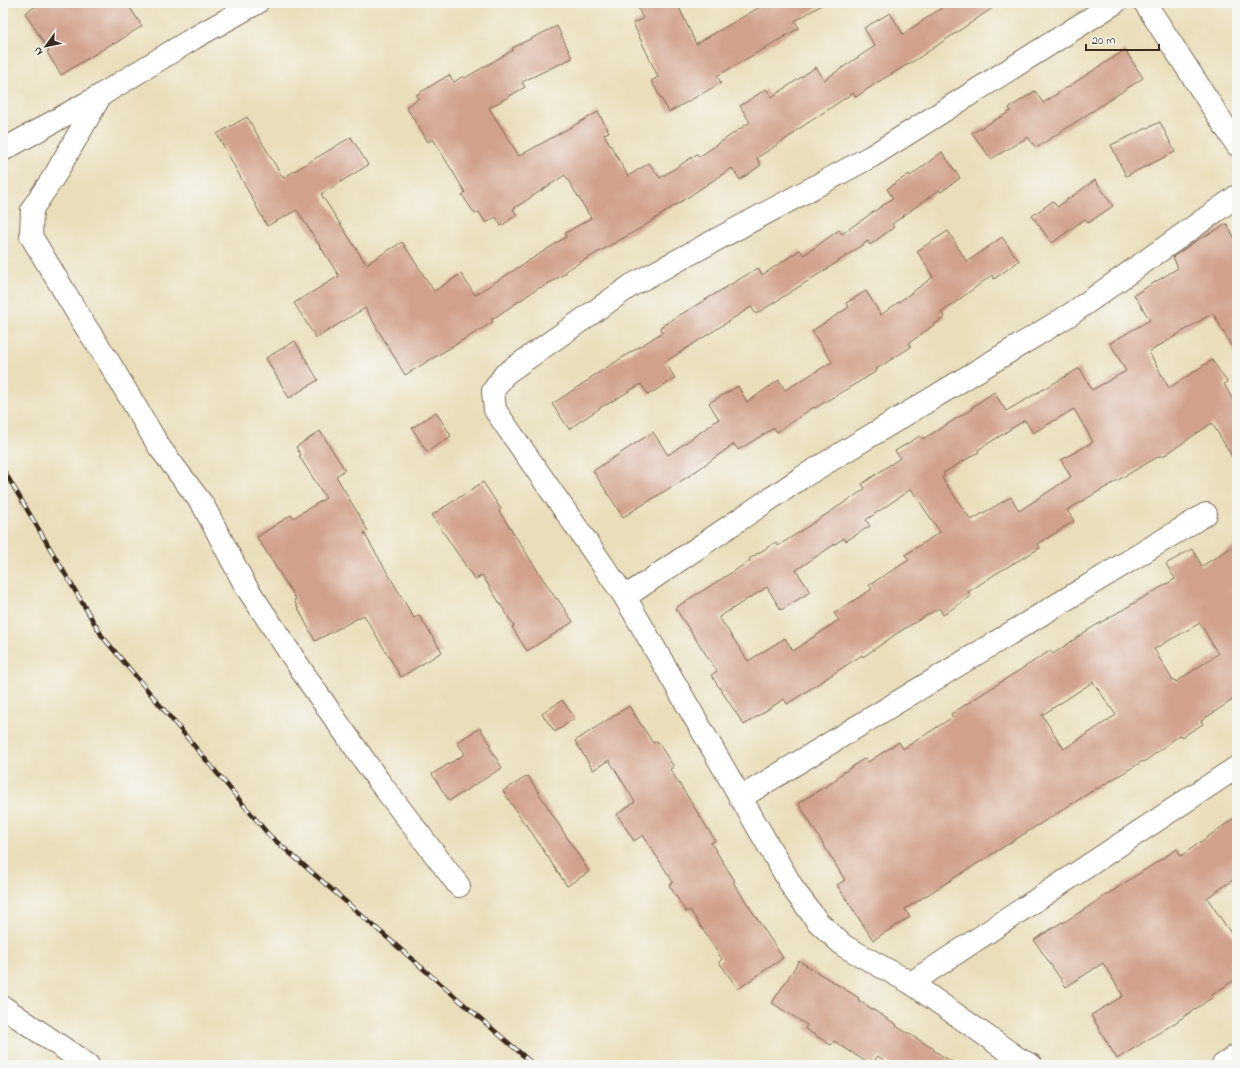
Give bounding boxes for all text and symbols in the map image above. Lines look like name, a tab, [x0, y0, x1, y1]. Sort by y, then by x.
north arrow	[26, 26, 66, 66]
scale bar	[1086, 26, 1159, 52]
text: 20 m	[1092, 32, 1115, 50]
text: N	[30, 43, 47, 58]

